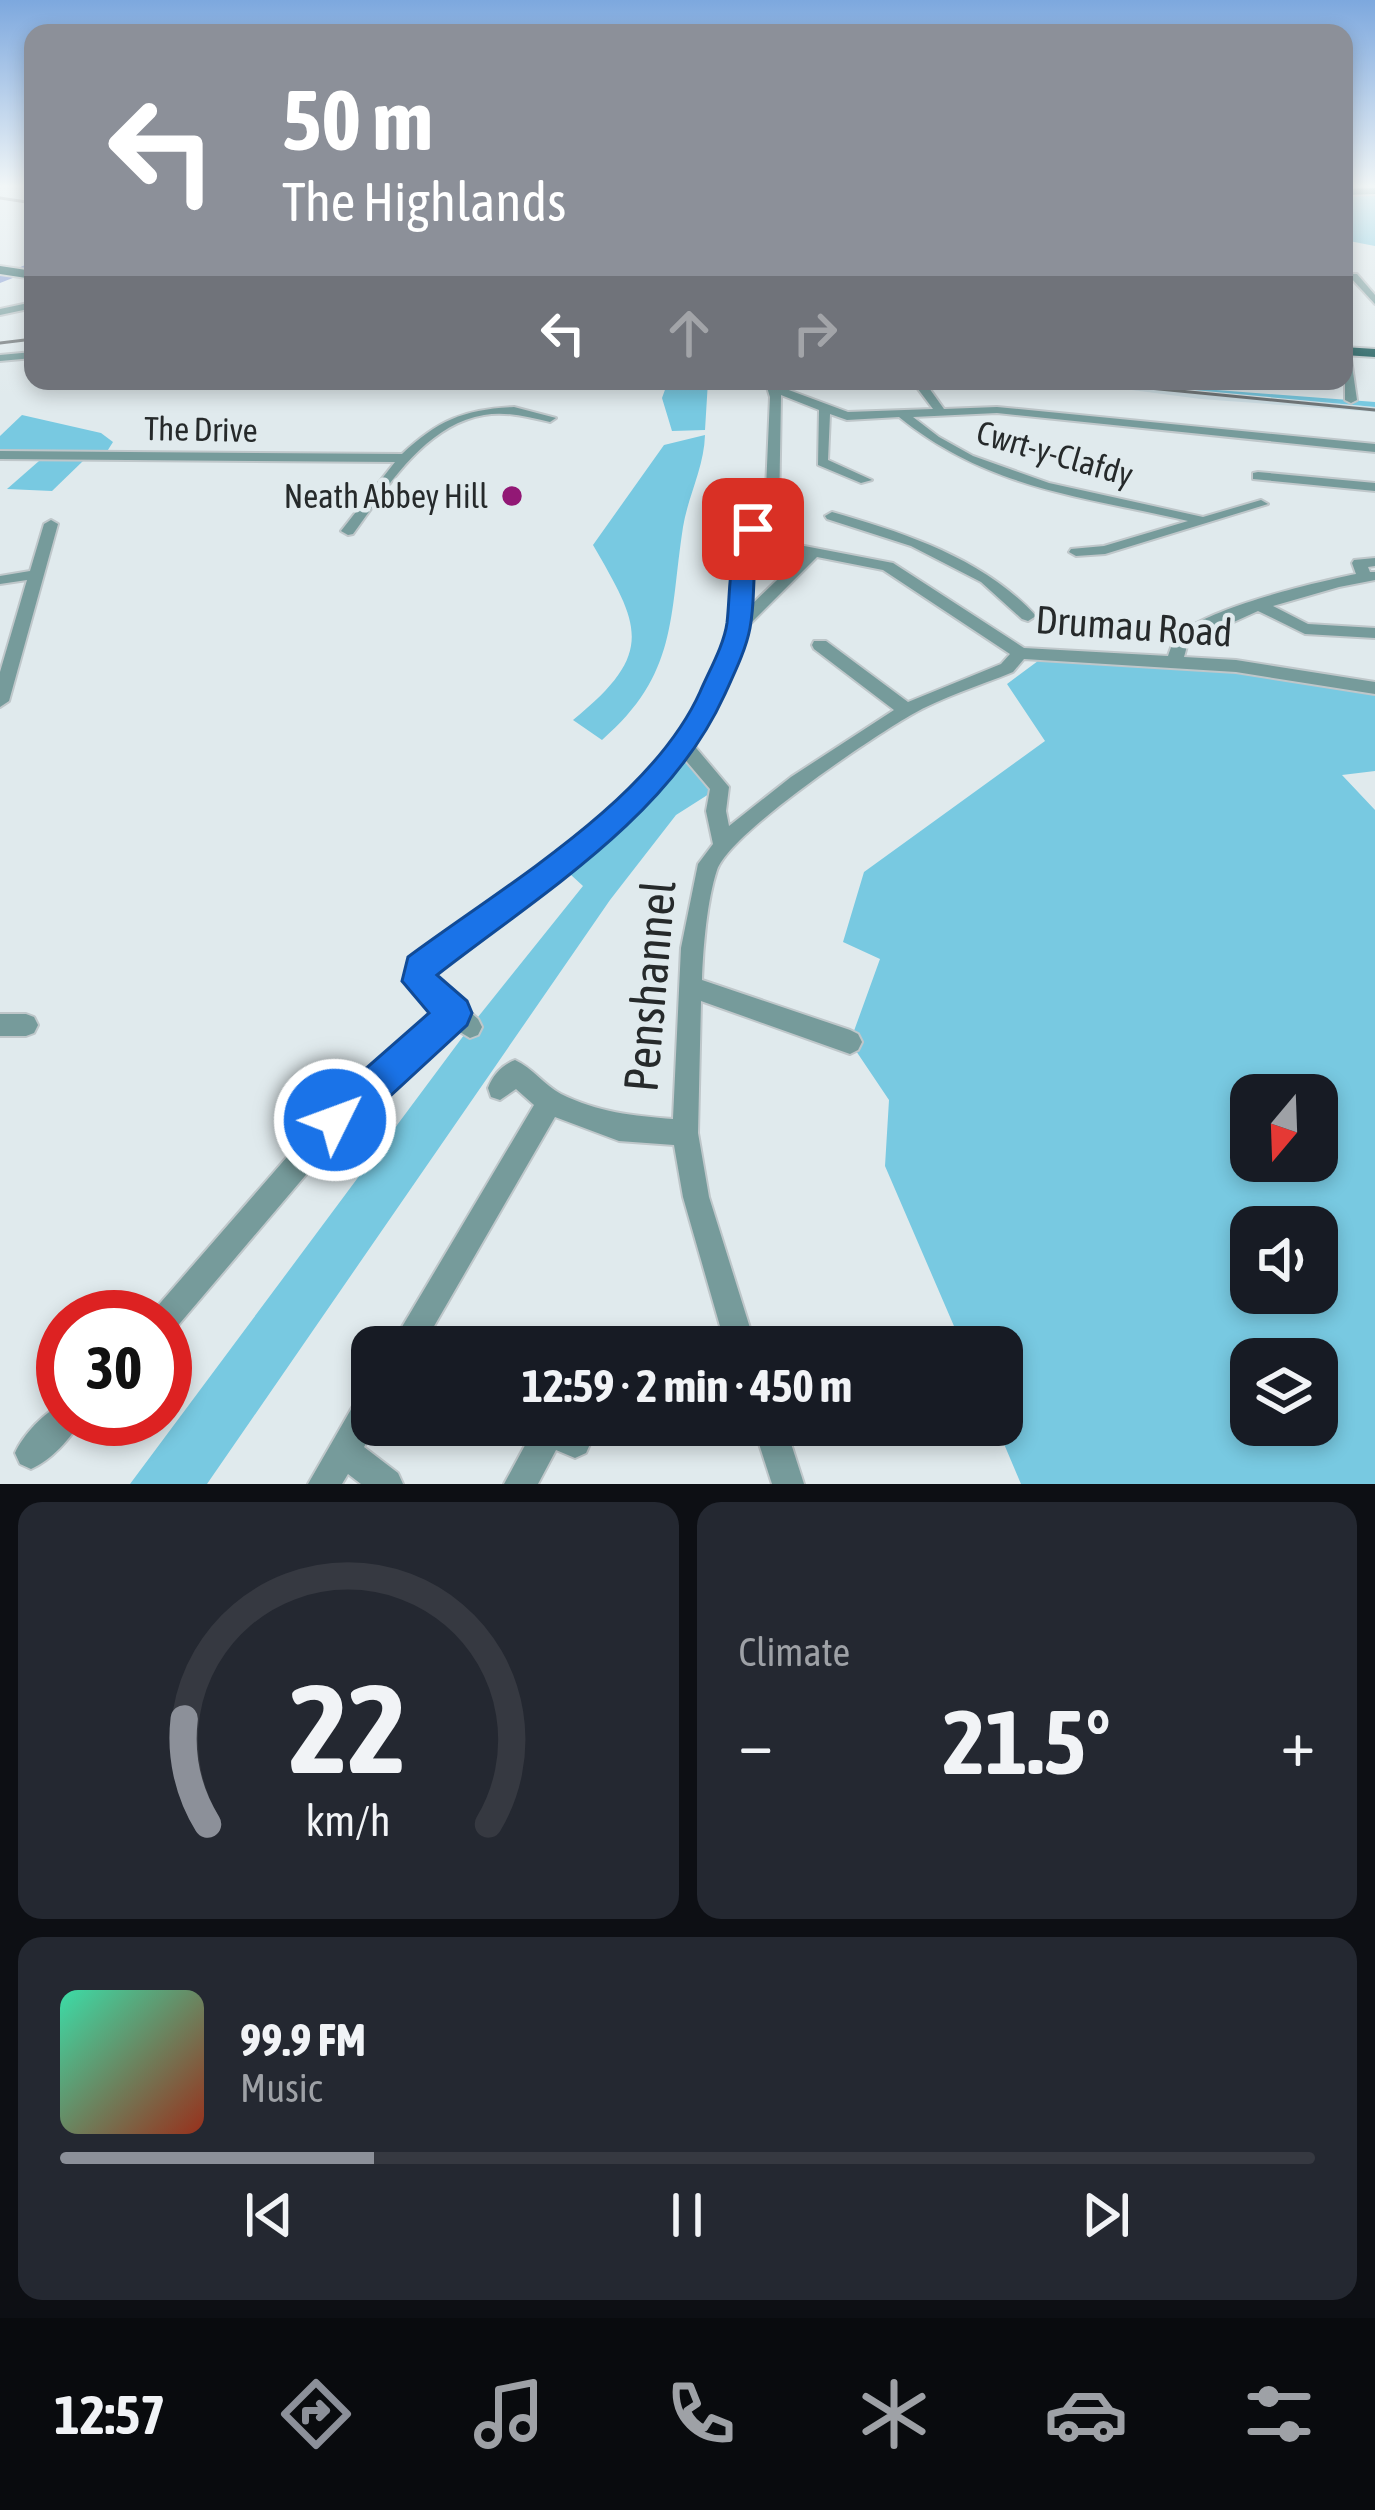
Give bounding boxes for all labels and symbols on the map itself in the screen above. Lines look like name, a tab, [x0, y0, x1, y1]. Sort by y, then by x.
street label: The Drive	[144, 409, 258, 449]
street label: Cwrt-y-Clafdy	[972, 413, 1138, 493]
place label: Neath Abbey Hill	[284, 477, 488, 515]
pin	[702, 478, 804, 580]
marker: Neath Abbey Hill	[499, 483, 525, 509]
street label: Drumau Road	[1034, 597, 1234, 655]
street label: Penshannel	[612, 878, 686, 1094]
position arrow	[272, 1057, 398, 1183]
north arrow	[1230, 1074, 1338, 1182]
speed limit sign: 30	[36, 1290, 192, 1446]

